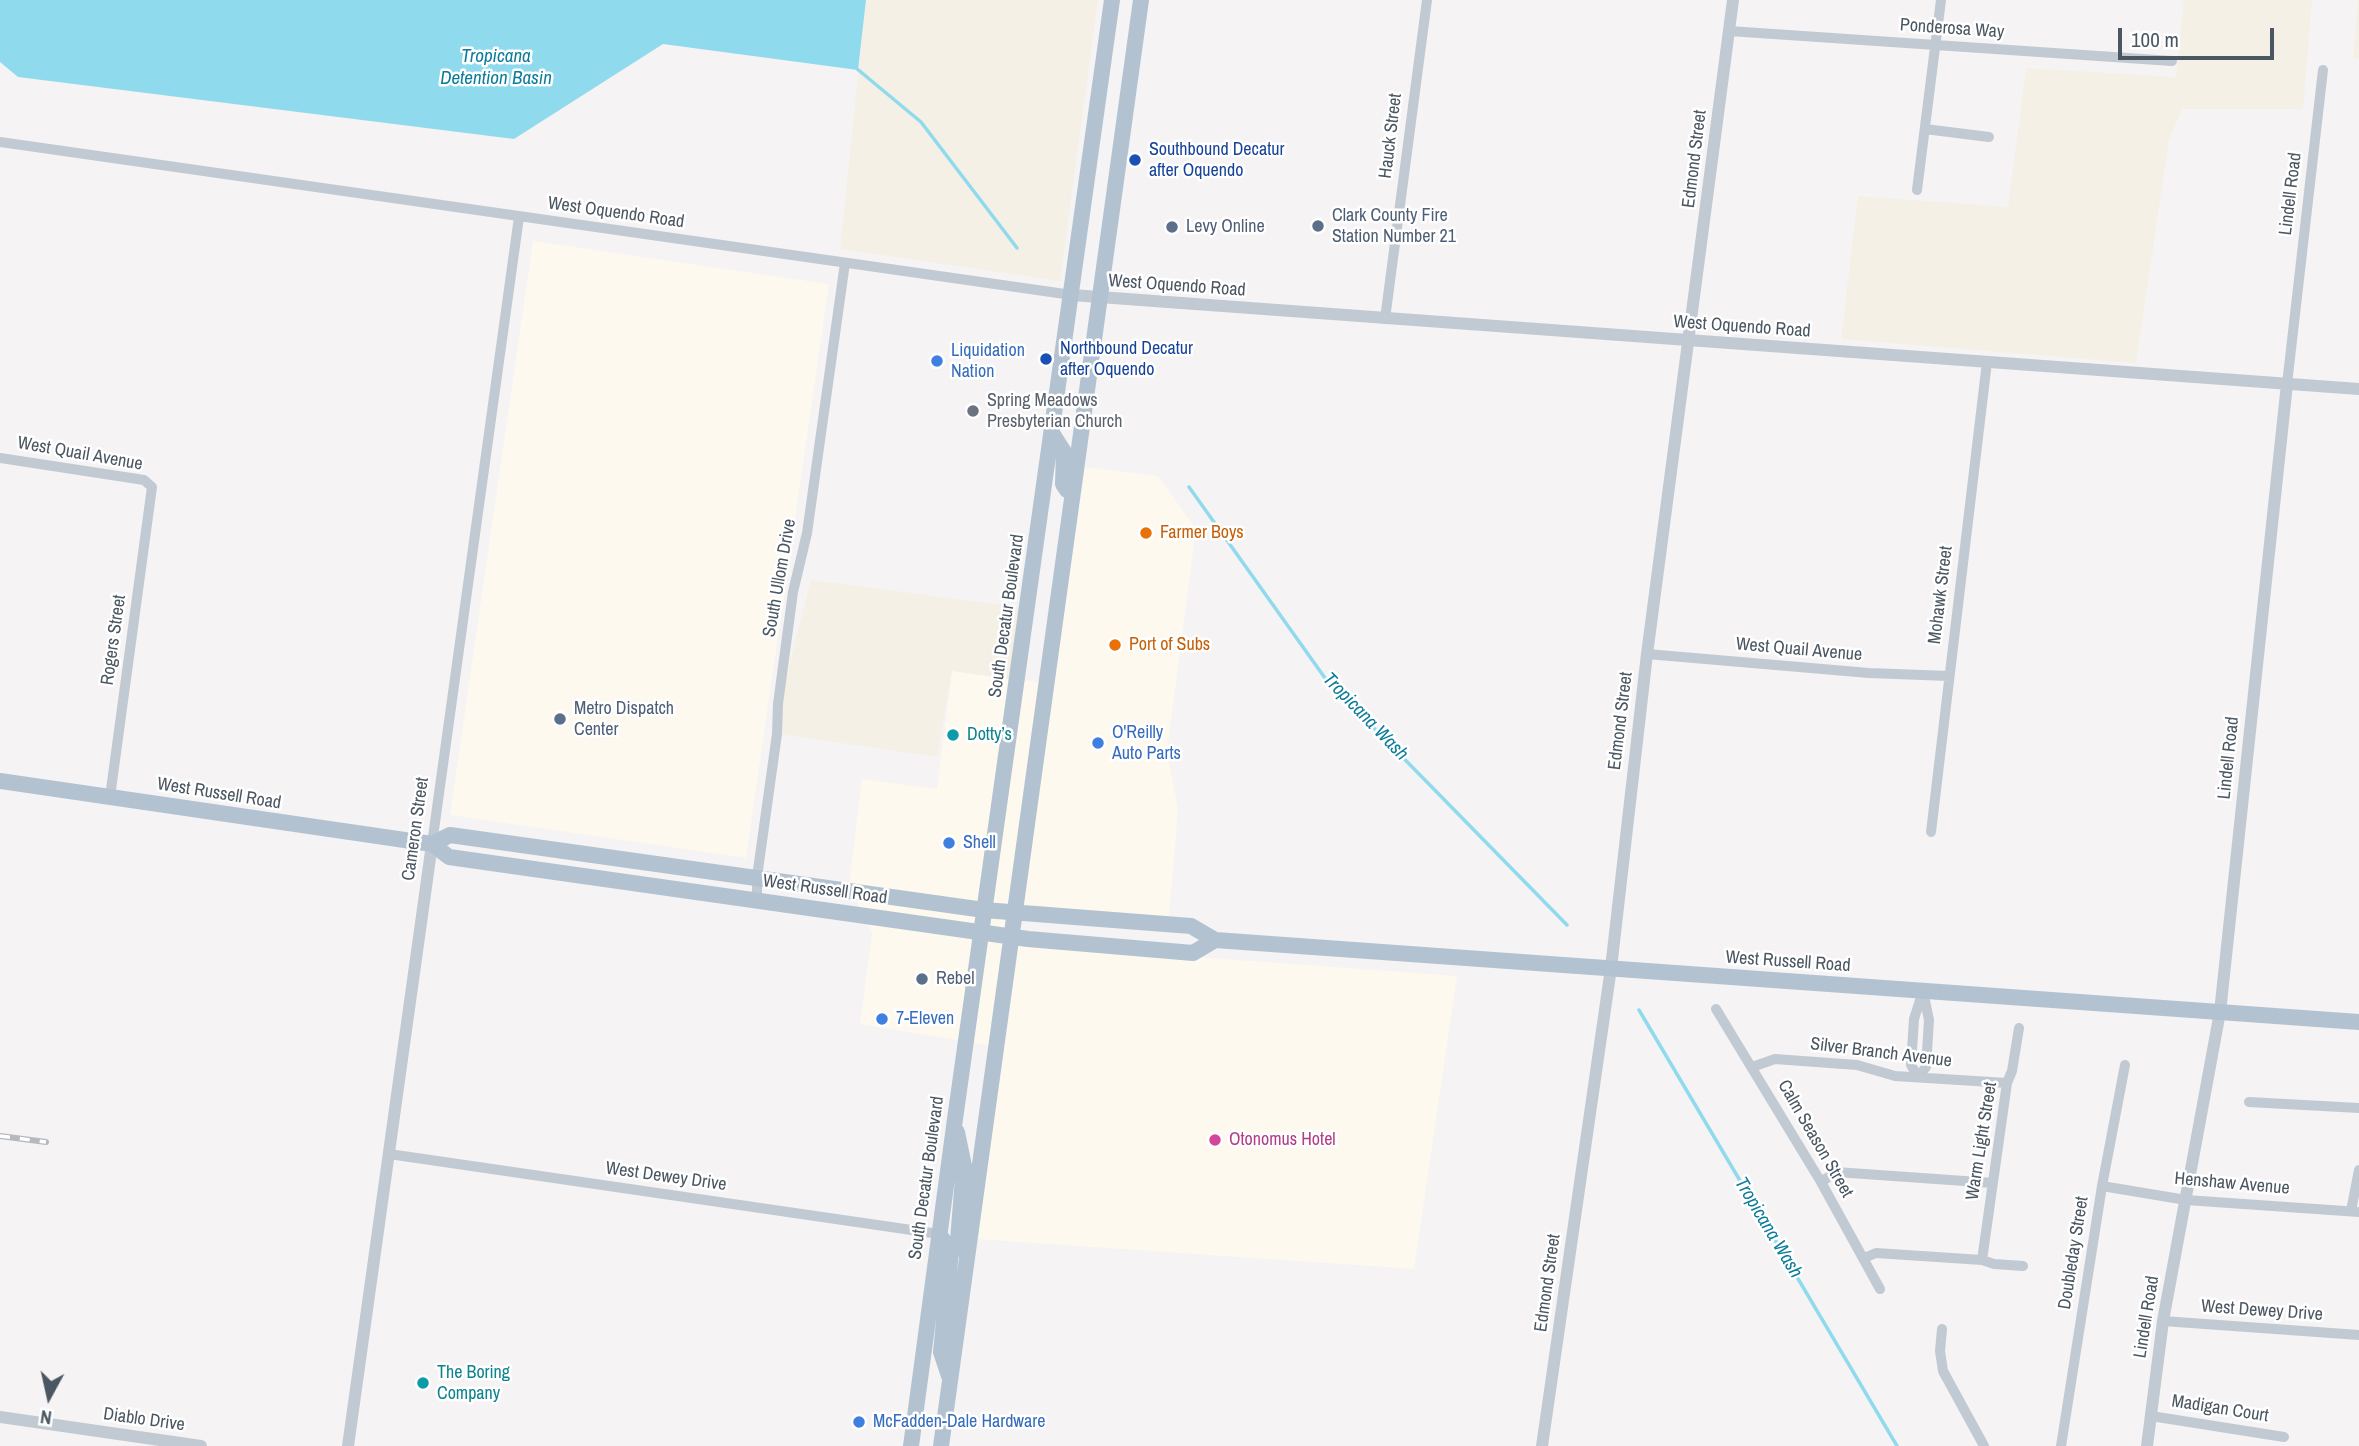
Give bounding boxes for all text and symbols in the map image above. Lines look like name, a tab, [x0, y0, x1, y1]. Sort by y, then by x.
scale bar	[2121, 14, 2277, 58]
street label: Ponderosa Way	[1899, 15, 2005, 43]
text: 100 m	[2131, 25, 2179, 54]
water label: Tropicana Detention Basin	[440, 46, 552, 90]
street label: Hauck Street	[1375, 92, 1407, 180]
street label: Edmond Street	[1678, 109, 1712, 209]
place label: Southbound Decatur after Oquendo	[1149, 139, 1284, 182]
marker: Southbound Decatur after Oquendo	[1127, 152, 1143, 168]
street label: Lindell Road	[2275, 152, 2307, 236]
street label: West Oquendo Road	[546, 193, 686, 233]
place label: Clark County Fire Station Number 21	[1332, 205, 1456, 248]
place label: Levy Online	[1186, 216, 1265, 238]
marker: Clark County Fire Station Number 21	[1310, 218, 1326, 234]
marker: Levy Online	[1164, 219, 1180, 235]
street label: West Oquendo Road	[1108, 270, 1246, 302]
street label: West Oquendo Road	[1673, 311, 1811, 343]
place label: Northbound Decatur after Oquendo	[1060, 338, 1193, 380]
place label: Liquidation Nation	[951, 340, 1025, 382]
marker: Northbound Decatur after Oquendo	[1038, 351, 1054, 367]
marker: Liquidation Nation	[929, 353, 945, 369]
place label: Spring Meadows Presbyterian Church	[987, 390, 1122, 432]
marker: Spring Meadows Presbyterian Church	[965, 403, 981, 419]
street label: West Quail Avenue	[16, 432, 144, 476]
street label: South Ullom Drive	[759, 517, 801, 639]
place label: Farmer Boys	[1160, 522, 1244, 544]
marker: Farmer Boys	[1138, 525, 1154, 541]
street label: South Decatur Boulevard	[985, 533, 1029, 699]
street label: Mohawk Street	[1924, 545, 1958, 645]
street label: Rogers Street	[97, 593, 131, 687]
place label: Port of Subs	[1129, 634, 1210, 656]
street label: West Quail Avenue	[1735, 634, 1863, 666]
marker: Port of Subs	[1107, 637, 1123, 653]
water label: Tropicana Wash	[1317, 668, 1413, 766]
street label: Edmond Street	[1604, 671, 1638, 771]
place label: Metro Dispatch Center	[574, 698, 674, 740]
marker: Metro Dispatch Center	[552, 711, 568, 727]
street label: Lindell Road	[2214, 716, 2244, 800]
place label: O'Reilly Auto Parts	[1112, 722, 1181, 764]
place label: Dotty’s	[967, 724, 1012, 746]
marker: Dotty’s	[945, 727, 961, 743]
marker: O'Reilly Auto Parts	[1090, 735, 1106, 751]
street label: West Russell Road	[155, 774, 283, 814]
street label: Cameron Street	[398, 776, 434, 882]
place label: Shell	[963, 832, 996, 854]
marker: Shell	[941, 835, 957, 851]
street label: West Russell Road	[761, 871, 889, 909]
street label: West Russell Road	[1725, 947, 1851, 977]
place label: Rebel	[936, 968, 975, 990]
marker: Rebel	[914, 971, 930, 987]
place label: 7-Eleven	[896, 1008, 954, 1030]
marker: 7-Eleven	[874, 1011, 890, 1027]
street label: Silver Branch Avenue	[1809, 1034, 1953, 1072]
street label: Calm Season Street	[1773, 1076, 1857, 1202]
street label: Warm Light Street	[1962, 1080, 2002, 1202]
street label: South Decatur Boulevard	[905, 1095, 949, 1261]
place label: Otonomus Hotel	[1229, 1129, 1336, 1151]
marker: Otonomus Hotel	[1207, 1132, 1223, 1148]
street label: West Dewey Drive	[604, 1158, 728, 1196]
street label: Henshaw Avenue	[2174, 1168, 2290, 1200]
water label: Tropicana Wash	[1729, 1174, 1807, 1282]
street label: Doubleday Street	[2054, 1195, 2094, 1311]
street label: Edmond Street	[1530, 1233, 1566, 1333]
street label: Lindell Road	[2130, 1274, 2164, 1360]
street label: West Dewey Drive	[2200, 1296, 2324, 1326]
north arrow	[14, 1362, 84, 1432]
place label: The Boring Company	[437, 1362, 510, 1404]
marker: The Boring Company	[415, 1375, 431, 1391]
street label: Madigan Court	[2170, 1391, 2270, 1427]
text: N	[39, 1404, 53, 1431]
street label: Diablo Drive	[102, 1404, 186, 1436]
place label: McFadden-Dale Hardware	[873, 1411, 1045, 1433]
marker: McFadden-Dale Hardware	[851, 1414, 867, 1430]

